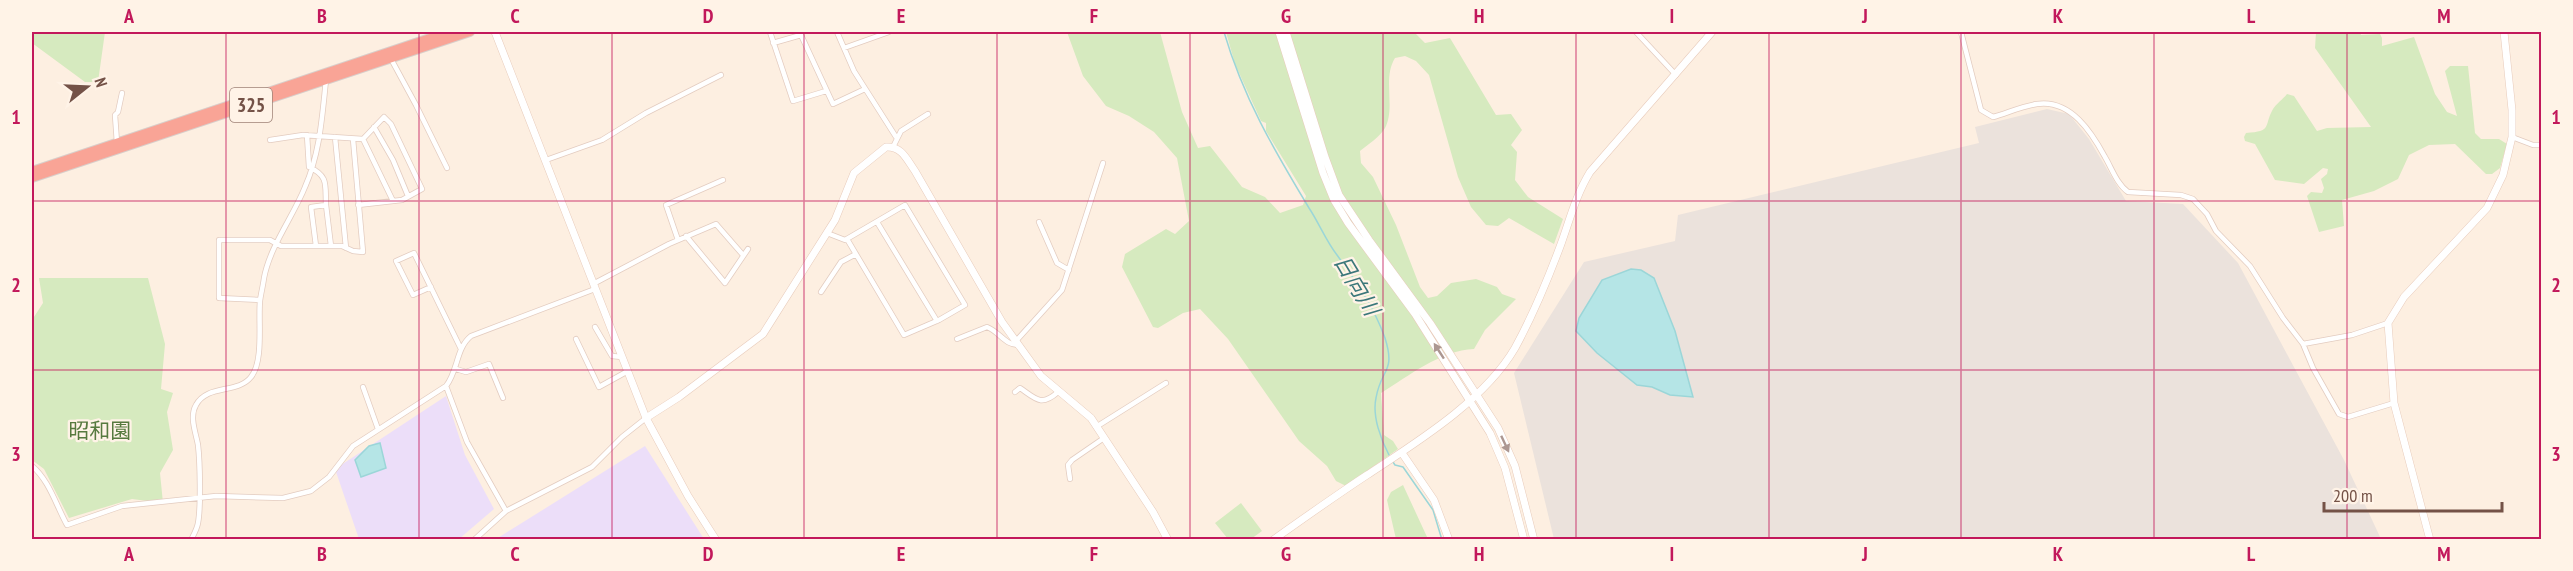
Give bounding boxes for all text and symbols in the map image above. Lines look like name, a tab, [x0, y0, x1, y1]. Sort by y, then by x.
text: A	[123, 3, 135, 29]
text: B	[317, 3, 327, 29]
text: C	[510, 3, 520, 29]
text: D	[703, 3, 714, 29]
text: E	[897, 3, 905, 29]
text: F	[1090, 3, 1098, 29]
text: G	[1281, 3, 1291, 29]
text: H	[1474, 3, 1484, 29]
text: I	[1670, 3, 1674, 29]
text: J	[1861, 3, 1868, 29]
text: K	[2053, 3, 2064, 29]
text: L	[2247, 3, 2256, 29]
text: M	[2437, 3, 2451, 29]
north arrow	[57, 57, 117, 117]
text: N	[90, 75, 112, 90]
road number: 325	[230, 88, 272, 122]
text: 1	[11, 104, 21, 130]
text: 1	[2551, 104, 2561, 130]
water label: 日向川	[1328, 249, 1387, 322]
text: 2	[11, 272, 21, 298]
text: 2	[2551, 272, 2561, 298]
one-way arrow	[1433, 343, 1444, 359]
park label: 昭和園	[69, 417, 132, 444]
one-way arrow	[1501, 436, 1510, 453]
text: 3	[11, 441, 21, 467]
text: 3	[2551, 441, 2561, 467]
scale bar	[2324, 475, 2502, 513]
text: 200 m	[2333, 484, 2373, 507]
text: A	[123, 541, 135, 567]
text: B	[317, 541, 327, 567]
text: C	[510, 541, 520, 567]
text: D	[703, 541, 714, 567]
text: E	[897, 541, 905, 567]
text: F	[1090, 541, 1098, 567]
text: G	[1281, 541, 1291, 567]
text: H	[1474, 541, 1484, 567]
text: I	[1670, 541, 1674, 567]
text: J	[1861, 541, 1868, 567]
text: K	[2053, 541, 2064, 567]
text: L	[2247, 541, 2256, 567]
text: M	[2437, 541, 2451, 567]

